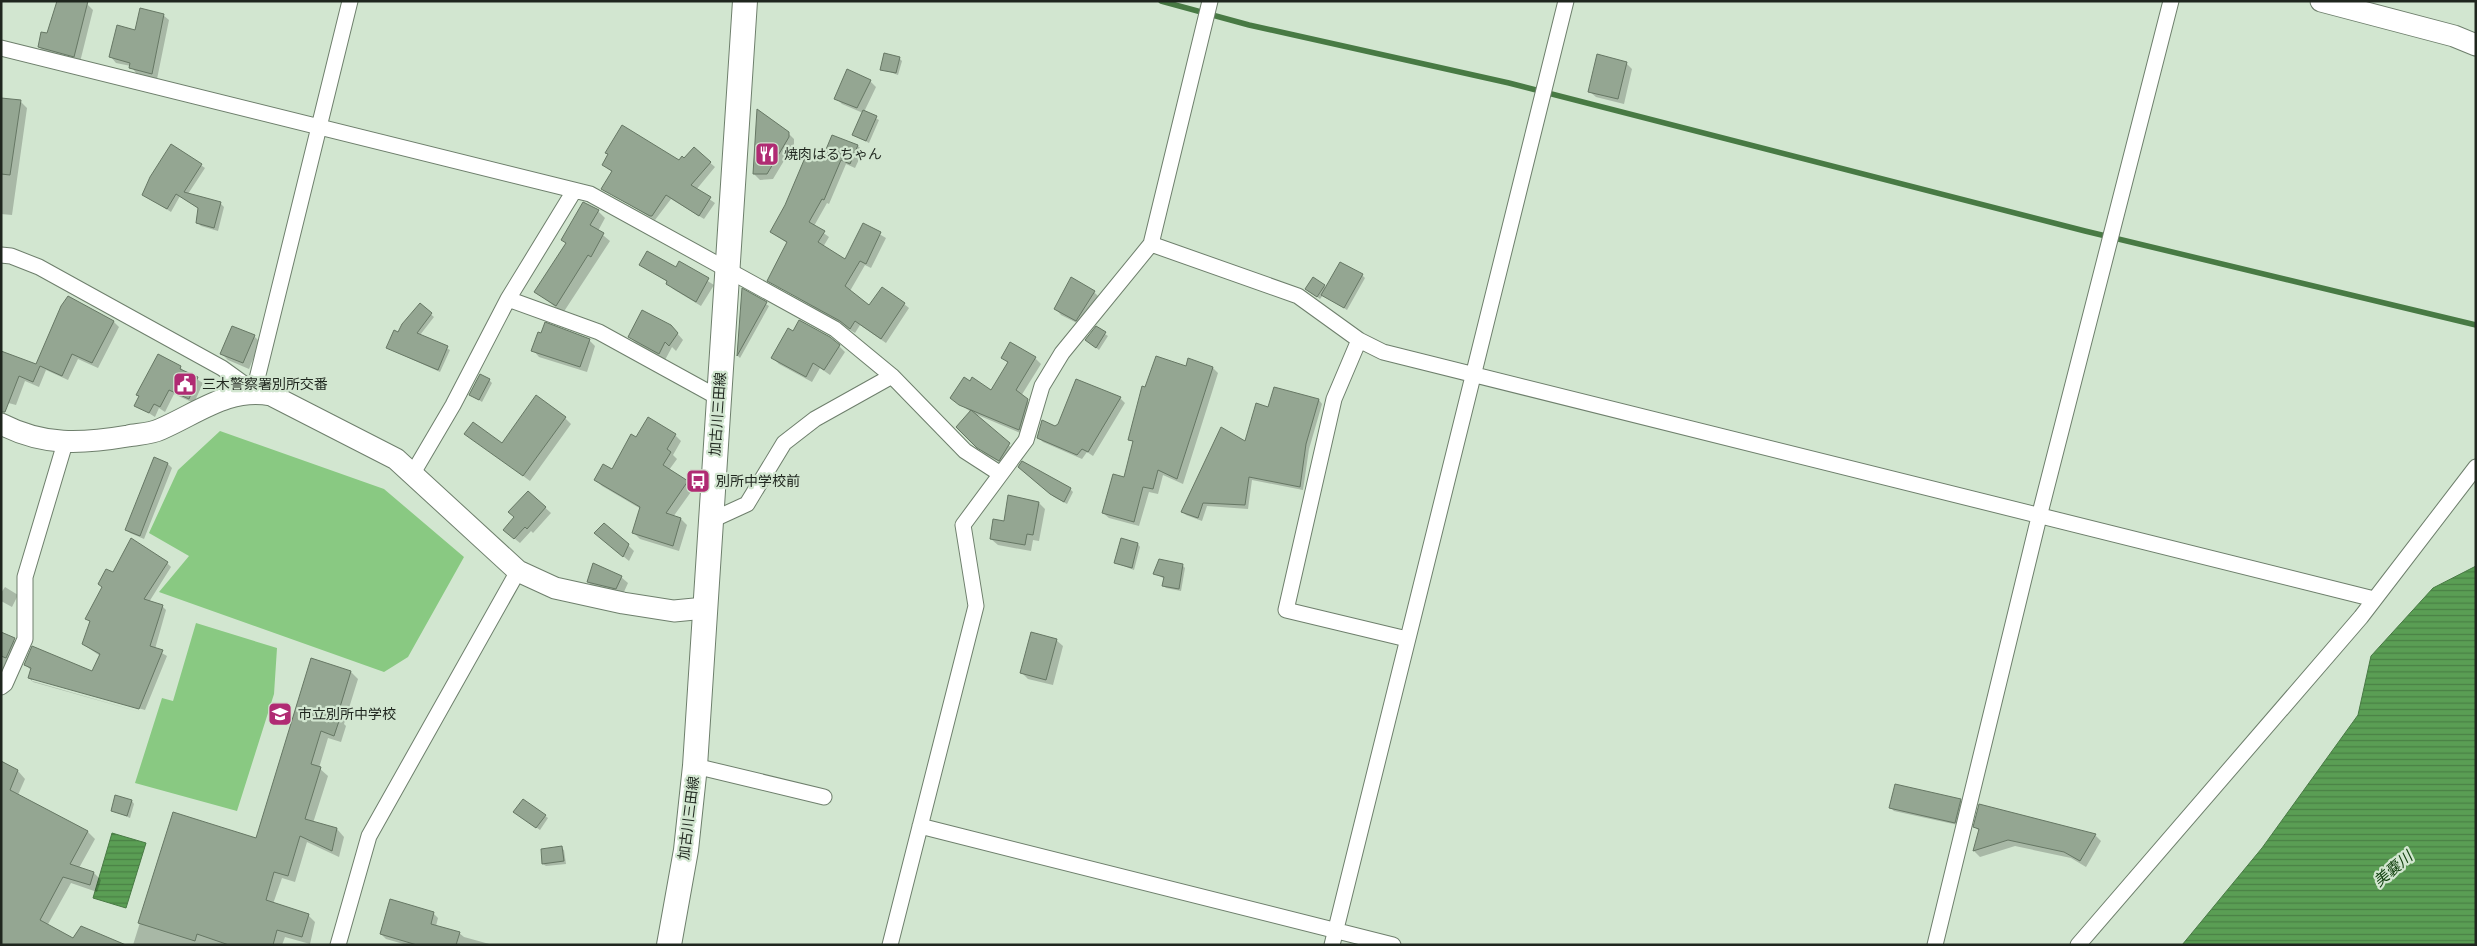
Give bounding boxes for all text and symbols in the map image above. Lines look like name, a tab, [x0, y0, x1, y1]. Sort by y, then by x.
restaurant icon: 焼肉はるちゃん	[754, 141, 780, 167]
place label: 焼肉はるちゃん	[784, 146, 882, 163]
public building icon: 三木警察署別所交番	[172, 371, 198, 397]
street label: 加古川三田線	[707, 372, 729, 456]
place label: 三木警察署別所交番	[202, 376, 328, 393]
bus stop icon: 別所中学校前	[685, 468, 711, 494]
place label: 別所中学校前	[716, 473, 800, 490]
school or university icon: 市立別所中学校	[267, 701, 293, 727]
place label: 市立別所中学校	[298, 706, 396, 723]
street label: 加古川三田線	[675, 775, 703, 861]
water label: 美嚢川	[2370, 846, 2418, 890]

